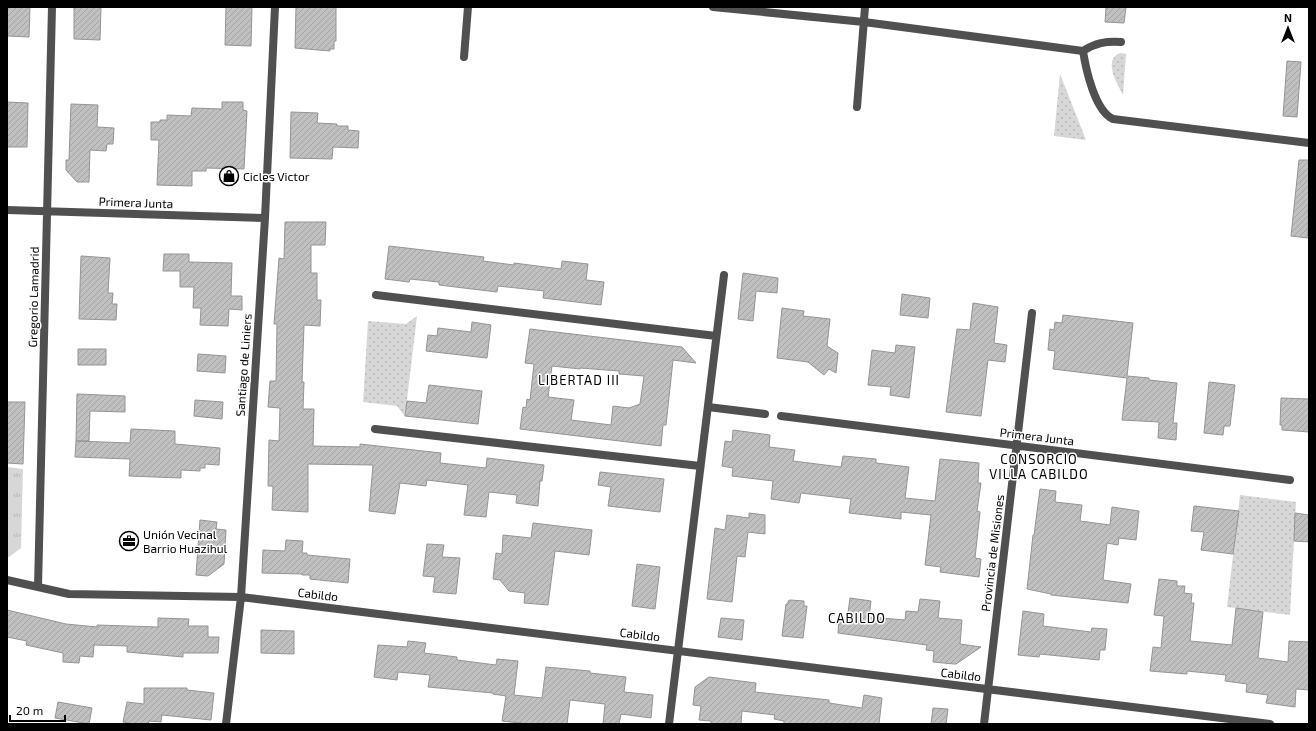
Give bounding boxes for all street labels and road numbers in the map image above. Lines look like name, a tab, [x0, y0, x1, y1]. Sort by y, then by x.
street label: Primera Junta	[98, 194, 174, 210]
street label: Gregorio Lamadrid	[25, 246, 41, 348]
street label: Santiago de Liniers	[232, 313, 254, 417]
street label: Primera Junta	[999, 424, 1075, 448]
street label: Provincia de Misiones	[978, 494, 1006, 612]
street label: Cabildo	[297, 585, 339, 603]
street label: Cabildo	[619, 625, 661, 643]
street label: Cabildo	[940, 665, 982, 683]

